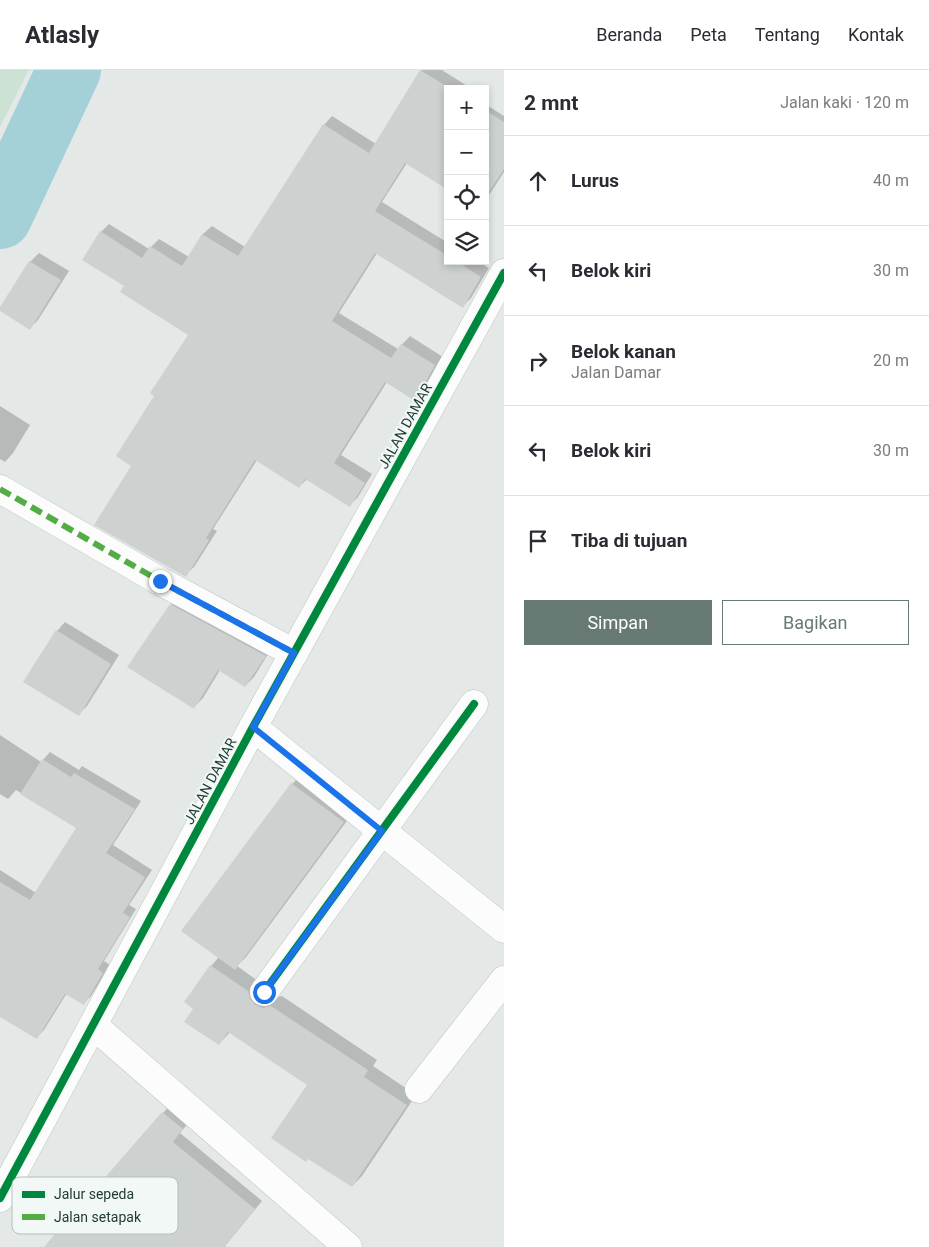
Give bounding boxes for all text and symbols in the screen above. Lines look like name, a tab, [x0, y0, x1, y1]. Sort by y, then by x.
text: Atlasly	[25, 21, 99, 49]
text: Beranda	[596, 24, 662, 45]
text: Peta	[690, 24, 727, 45]
text: Tentang	[755, 24, 820, 45]
text: Kontak	[848, 24, 904, 45]
map controls	[444, 85, 489, 265]
button: +	[444, 85, 489, 130]
text: 2 mnt	[524, 91, 578, 115]
text: Jalan kaki · 120 m	[780, 93, 909, 112]
button: −	[444, 130, 489, 175]
icon: ahead	[524, 167, 552, 195]
text: Lurus	[571, 169, 619, 192]
text: 40 m	[873, 171, 909, 190]
button: locate	[444, 175, 489, 220]
button: layers	[444, 220, 489, 265]
icon: left	[524, 257, 552, 285]
text: Belok kiri	[571, 259, 651, 282]
text: 30 m	[873, 261, 909, 280]
text: Belok kanan	[571, 340, 676, 363]
icon: right	[524, 347, 552, 375]
text: 20 m	[873, 351, 909, 370]
text: Jalan Damar	[571, 363, 661, 382]
street label: JALAN DAMAR	[375, 380, 435, 472]
icon: left	[524, 437, 552, 465]
text: Belok kiri	[571, 439, 651, 462]
text: 30 m	[873, 441, 909, 460]
icon: arrive	[524, 527, 552, 555]
text: Tiba di tujuan	[571, 529, 687, 552]
route end	[149, 570, 172, 593]
button: Simpan	[524, 600, 712, 645]
button: Bagikan	[722, 600, 909, 645]
street label: JALAN DAMAR	[181, 735, 240, 827]
route start	[253, 981, 276, 1004]
legend	[12, 1177, 178, 1234]
text: Jalur sepeda	[54, 1186, 134, 1202]
text: Jalan setapak	[54, 1209, 142, 1225]

